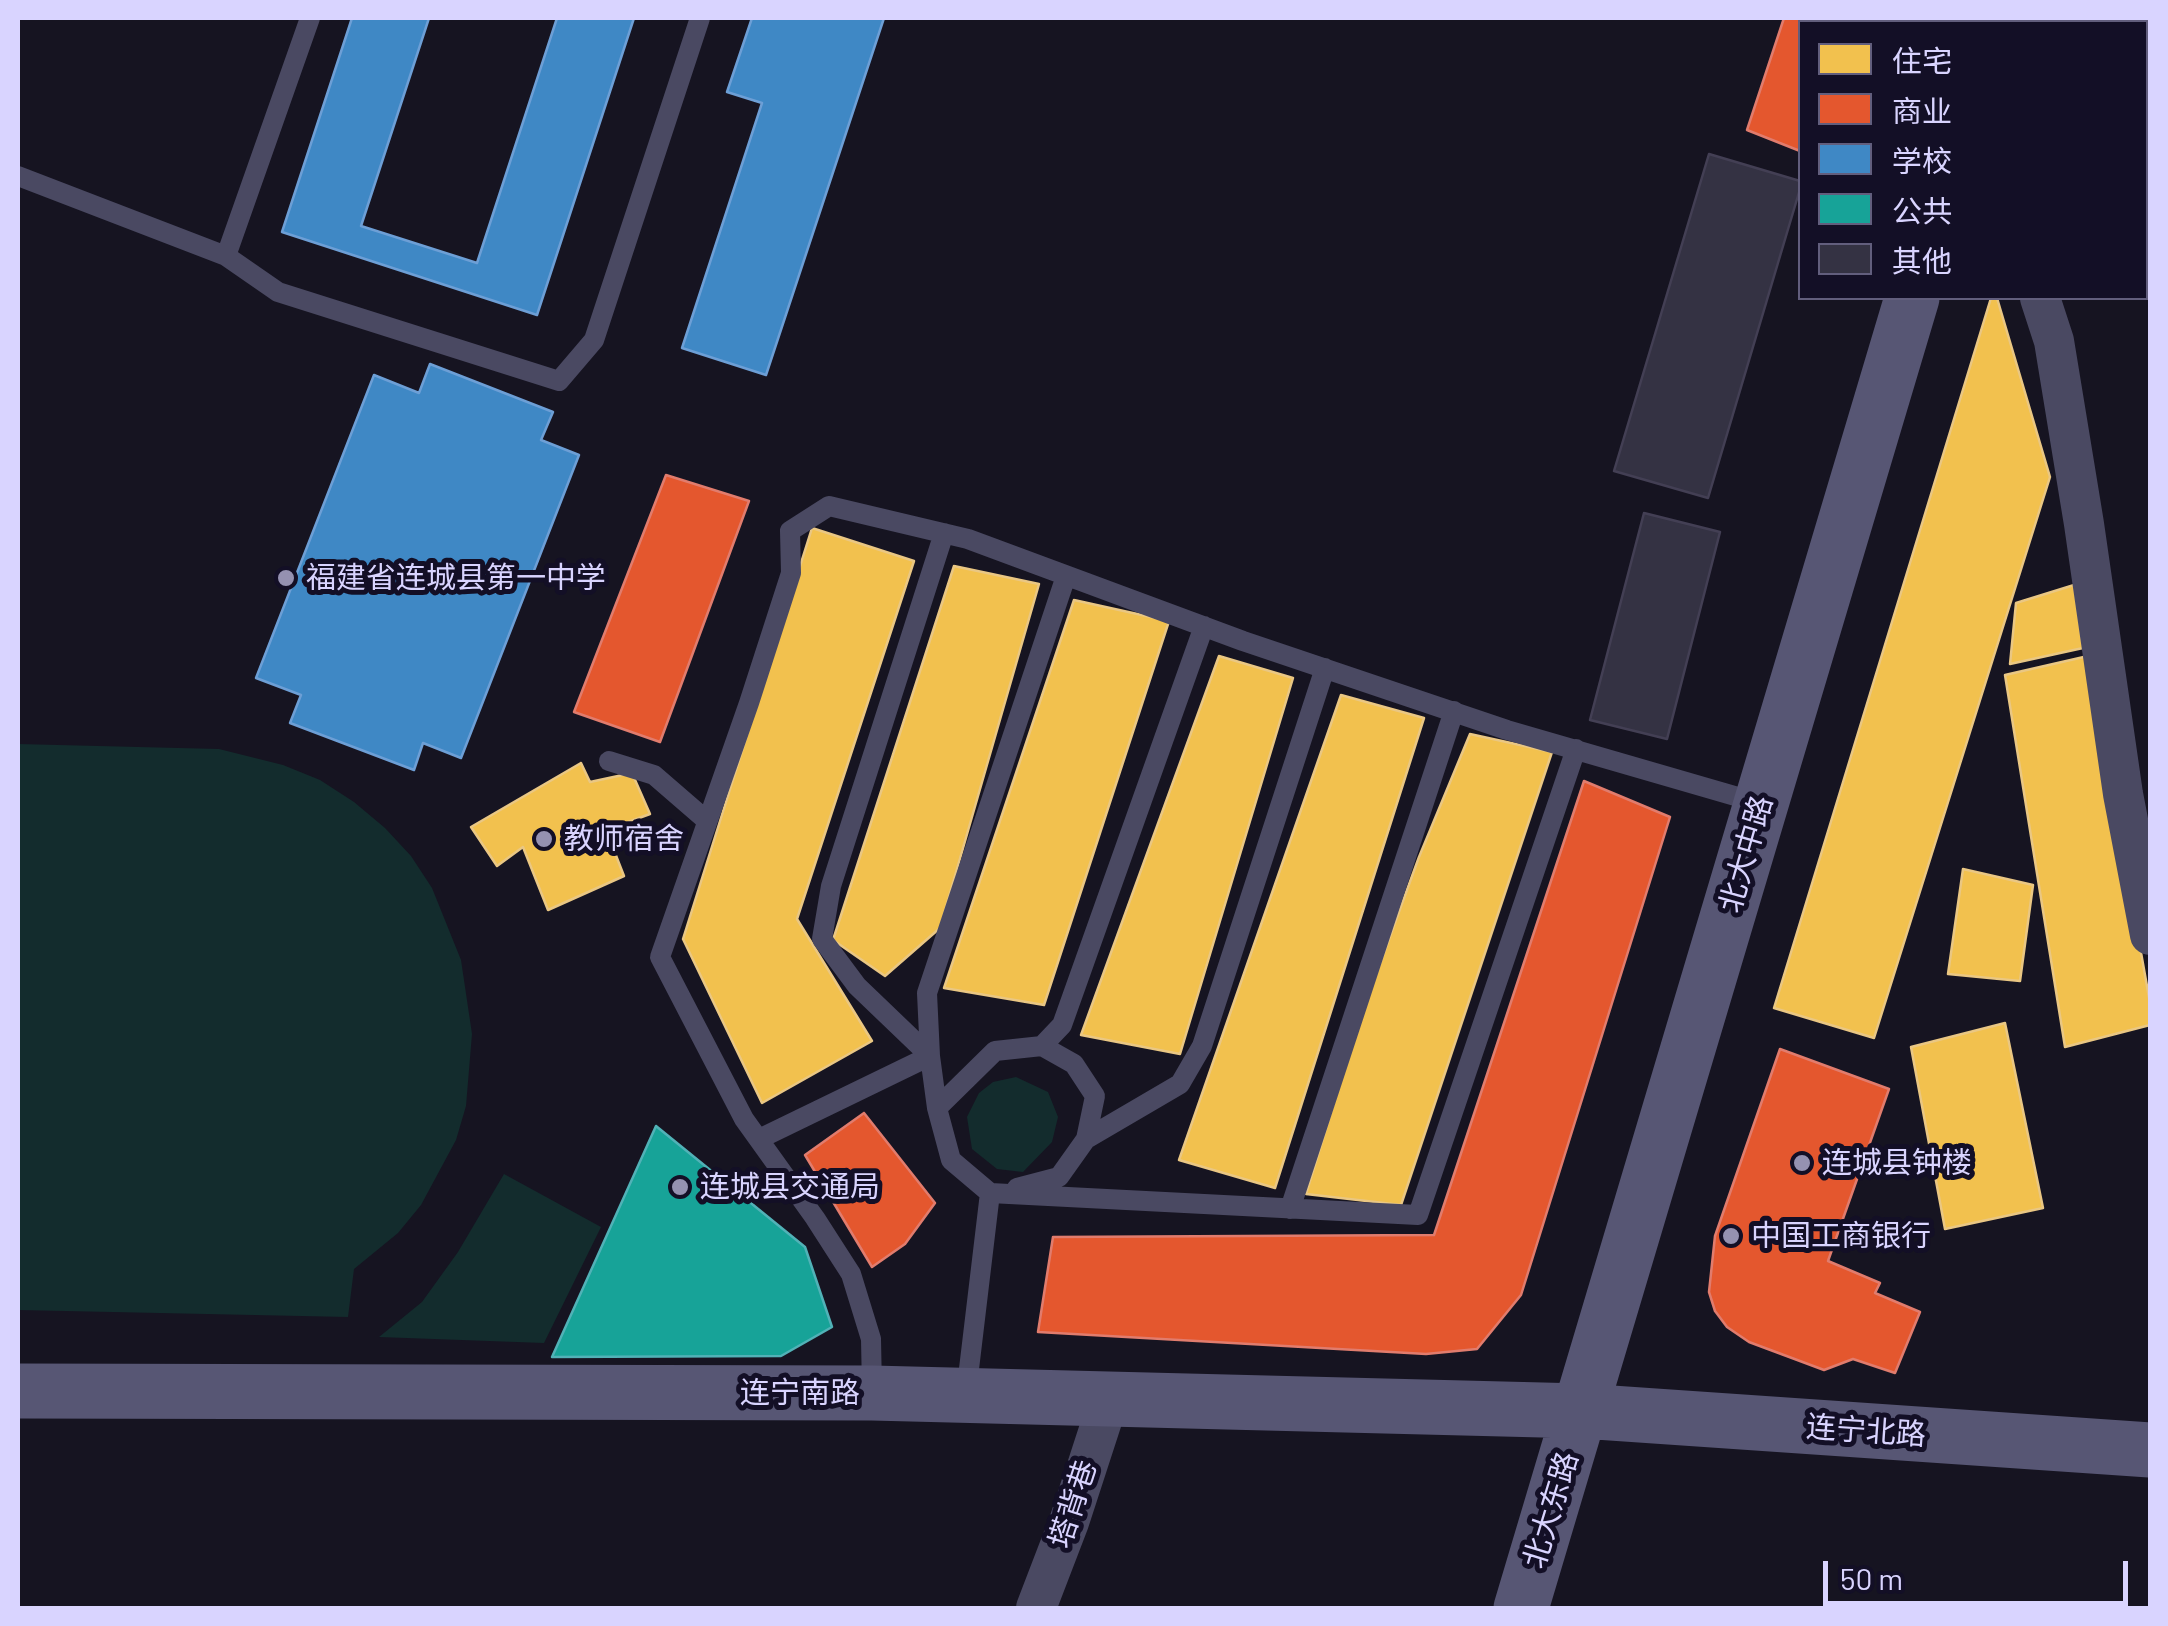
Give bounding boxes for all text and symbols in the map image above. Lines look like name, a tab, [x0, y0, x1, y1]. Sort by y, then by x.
legend	[1798, 20, 2148, 300]
text: 住宅	[1892, 42, 1952, 78]
text: 商业	[1892, 92, 1952, 128]
text: 学校	[1892, 142, 1952, 178]
text: 公共	[1892, 192, 1952, 228]
text: 其他	[1892, 242, 1952, 278]
place label: 福建省连城县第一中学	[306, 560, 606, 596]
marker: 福建省连城县第一中学	[275, 567, 297, 589]
street label: 北大中路	[1712, 791, 1780, 917]
place label: 教师宿舍	[564, 821, 684, 857]
marker: 教师宿舍	[533, 828, 555, 850]
place label: 连城县钟楼	[1822, 1145, 1972, 1181]
marker: 连城县钟楼	[1791, 1152, 1813, 1174]
place label: 连城县交通局	[700, 1169, 880, 1205]
marker: 连城县交通局	[669, 1176, 691, 1198]
place label: 中国工商银行	[1751, 1218, 1931, 1254]
marker: 中国工商银行	[1720, 1225, 1742, 1247]
street label: 连宁南路	[740, 1375, 860, 1411]
street label: 连宁北路	[1805, 1409, 1927, 1453]
street label: 北大东路	[1516, 1447, 1586, 1573]
street label: 塔背巷	[1042, 1456, 1104, 1552]
scale bar	[1828, 1541, 2133, 1603]
text: 50 m	[1840, 1560, 1903, 1596]

